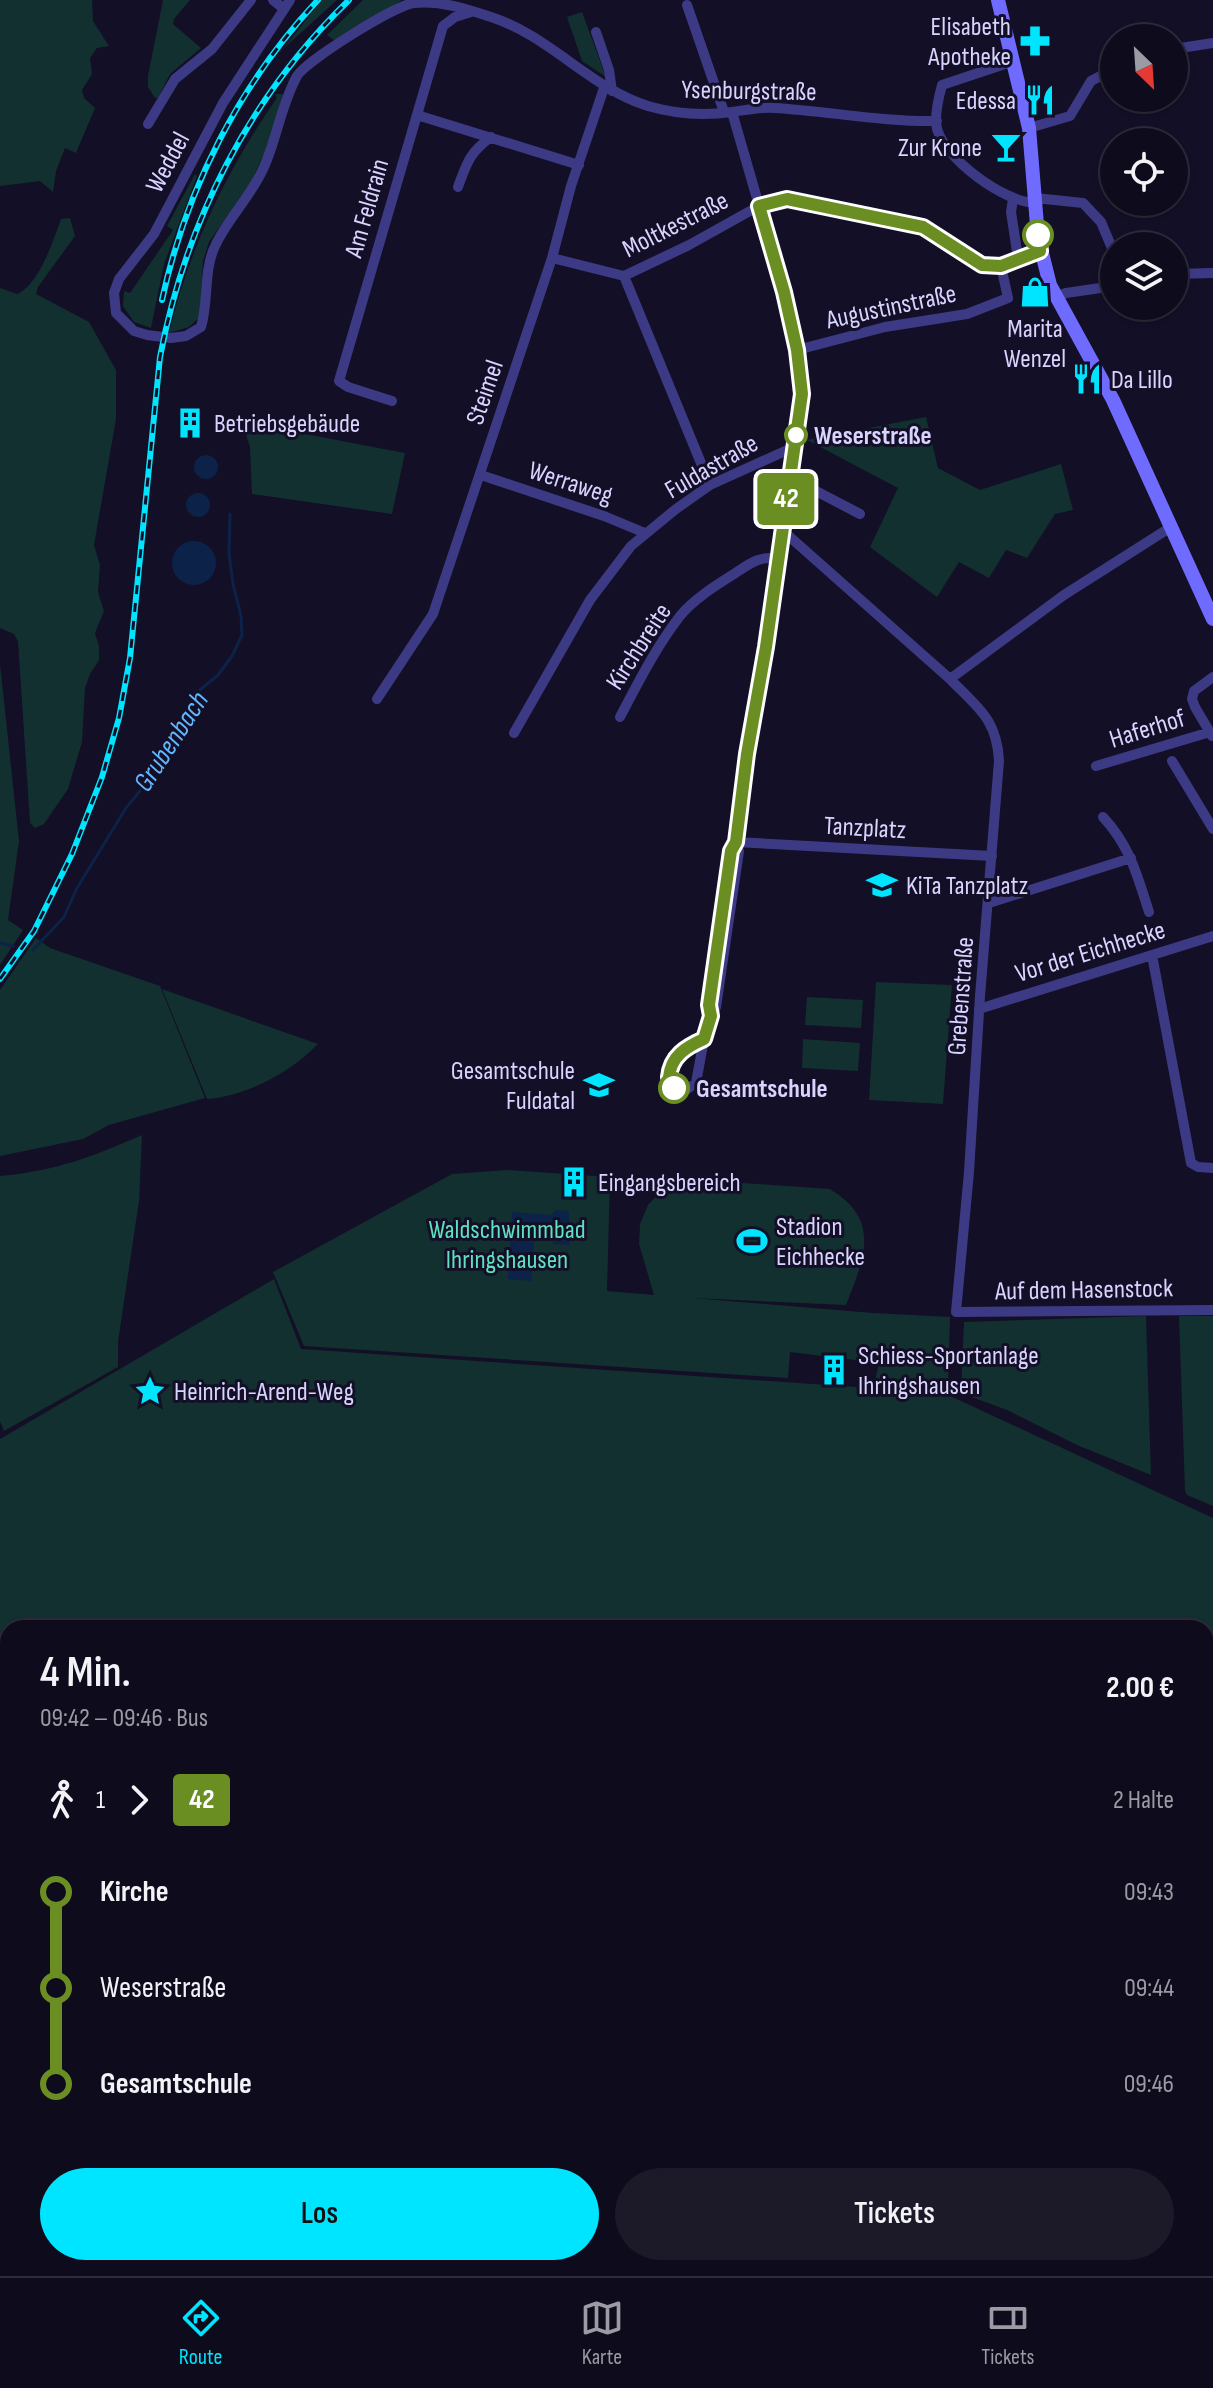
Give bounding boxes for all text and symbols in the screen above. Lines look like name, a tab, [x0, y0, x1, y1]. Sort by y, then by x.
place label: Elisabeth Apotheke	[927, 12, 1011, 73]
pharmacy icon: Elisabeth Apotheke	[1018, 24, 1052, 58]
north arrow	[1100, 24, 1188, 112]
map controls	[1100, 24, 1188, 320]
street label: Ysenburgstraße	[681, 75, 817, 108]
restaurant icon: Edessa	[1023, 83, 1057, 117]
place label: Edessa	[956, 86, 1016, 117]
street label: Weddel	[140, 127, 197, 198]
button: locate	[1100, 128, 1188, 216]
bar icon: Zur Krone	[989, 130, 1023, 164]
place label: Zur Krone	[898, 133, 982, 164]
street label: Am Feldrain	[338, 156, 396, 262]
street label: Moltkestraße	[618, 185, 734, 265]
unlabelled marker	[1023, 220, 1053, 250]
button: layers	[1100, 232, 1188, 320]
shop icon: Marita Wenzel	[1018, 275, 1052, 309]
street label: Augustinstraße	[822, 279, 959, 337]
place label: Marita Wenzel	[1004, 314, 1066, 375]
street label: Steimel	[460, 356, 511, 429]
restaurant icon: Da Lillo	[1070, 362, 1104, 396]
place label: Da Lillo	[1111, 365, 1173, 396]
building icon: Betriebsgebäude	[173, 406, 207, 440]
place label: Betriebsgebäude	[214, 409, 360, 440]
place label: Weserstraße	[814, 421, 932, 452]
marker: Weserstraße	[785, 424, 807, 446]
street label: Fuldastraße	[660, 428, 764, 506]
street label: Werraweg	[525, 455, 617, 512]
line badge: 42	[750, 473, 822, 525]
text: 42	[773, 482, 799, 515]
street label: Kirchbreite	[600, 598, 679, 696]
water label: Grubenbach	[127, 685, 216, 798]
street label: Haferhof	[1106, 703, 1189, 756]
street label: Tanzplatz	[823, 811, 907, 846]
school or university icon: KiTa Tanzplatz	[865, 868, 899, 902]
place label: KiTa Tanzplatz	[906, 871, 1028, 902]
street label: Vor der Eichhecke	[1012, 915, 1169, 990]
street label: Grebenstraße	[942, 936, 981, 1056]
place label: Gesamtschule Fuldatal	[451, 1056, 575, 1117]
school or university icon: Gesamtschule Fuldatal	[582, 1068, 616, 1102]
marker: Gesamtschule	[659, 1073, 689, 1103]
place label: Gesamtschule	[696, 1074, 828, 1105]
building icon: Eingangsbereich	[557, 1165, 591, 1199]
place label: Eingangsbereich	[598, 1168, 741, 1199]
place label: Stadion Eichhecke	[776, 1212, 865, 1273]
park label: Waldschwimmbad Ihringshausen	[428, 1215, 586, 1276]
sports icon: Stadion Eichhecke	[735, 1224, 769, 1258]
street label: Auf dem Hasenstock	[994, 1273, 1173, 1308]
place label: Schiess-Sportanlage Ihringshausen	[858, 1341, 1039, 1402]
building icon: Schiess-Sportanlage Ihringshausen	[817, 1353, 851, 1387]
place icon: Heinrich-Arend-Weg	[133, 1374, 167, 1408]
place label: Heinrich-Arend-Weg	[174, 1377, 354, 1408]
text: 4 Min.	[40, 1646, 131, 1699]
text: 2.00 €	[1106, 1670, 1174, 1706]
text: 09:42 – 09:46 · Bus	[40, 1703, 208, 1734]
icon: walk	[40, 1778, 84, 1822]
icon: forward	[117, 1778, 161, 1822]
text: 42	[189, 1783, 214, 1816]
text: 1	[96, 1785, 105, 1816]
text: 2 Halte	[1113, 1785, 1174, 1816]
text: Kirche	[100, 1874, 169, 1910]
text: 09:43	[1124, 1877, 1174, 1908]
text: Weserstraße	[100, 1970, 226, 2006]
text: 09:44	[1124, 1973, 1174, 2004]
text: Gesamtschule	[100, 2066, 252, 2102]
text: 09:46	[1124, 2069, 1174, 2100]
button: Los	[40, 2168, 599, 2260]
button: Tickets	[615, 2168, 1174, 2260]
tab: Route	[179, 2296, 223, 2371]
tab: Karte	[580, 2296, 624, 2371]
tab: Tickets	[981, 2296, 1034, 2371]

